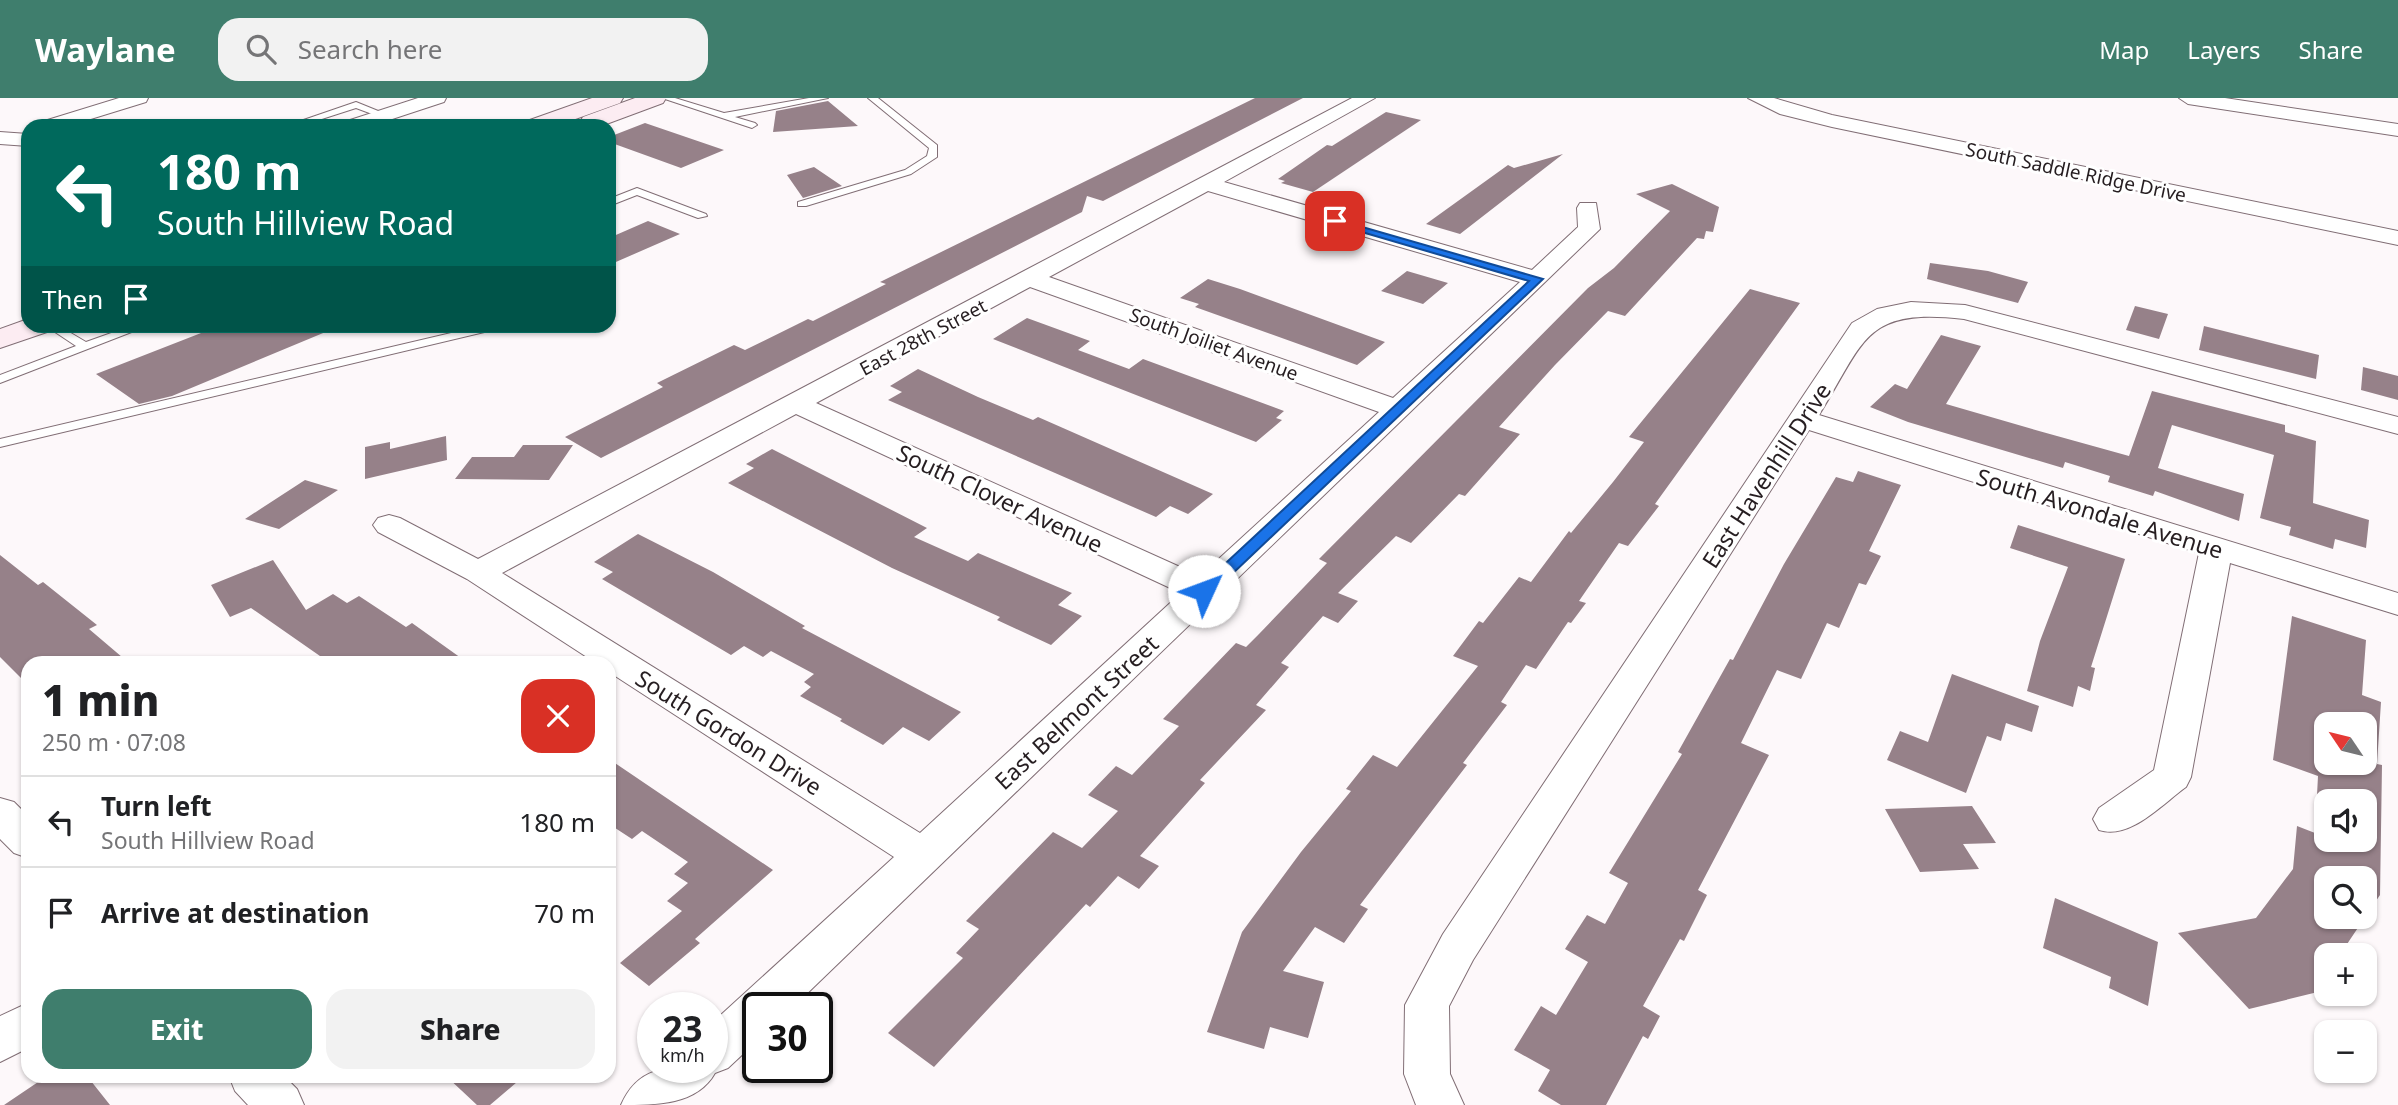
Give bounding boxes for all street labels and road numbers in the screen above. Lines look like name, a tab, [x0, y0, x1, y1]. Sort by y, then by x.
street label: South Saddle Ridge Drive	[1963, 136, 2189, 208]
street label: East 28th Street	[855, 292, 991, 381]
street label: South Joiliet Avenue	[1126, 301, 1302, 387]
street label: East Havenhill Drive	[1694, 376, 1838, 574]
street label: South Clover Avenue	[892, 436, 1108, 560]
street label: South Avondale Avenue	[1973, 460, 2227, 566]
street label: East Belmont Street	[987, 628, 1165, 796]
street label: South Gordon Drive	[630, 662, 828, 802]

